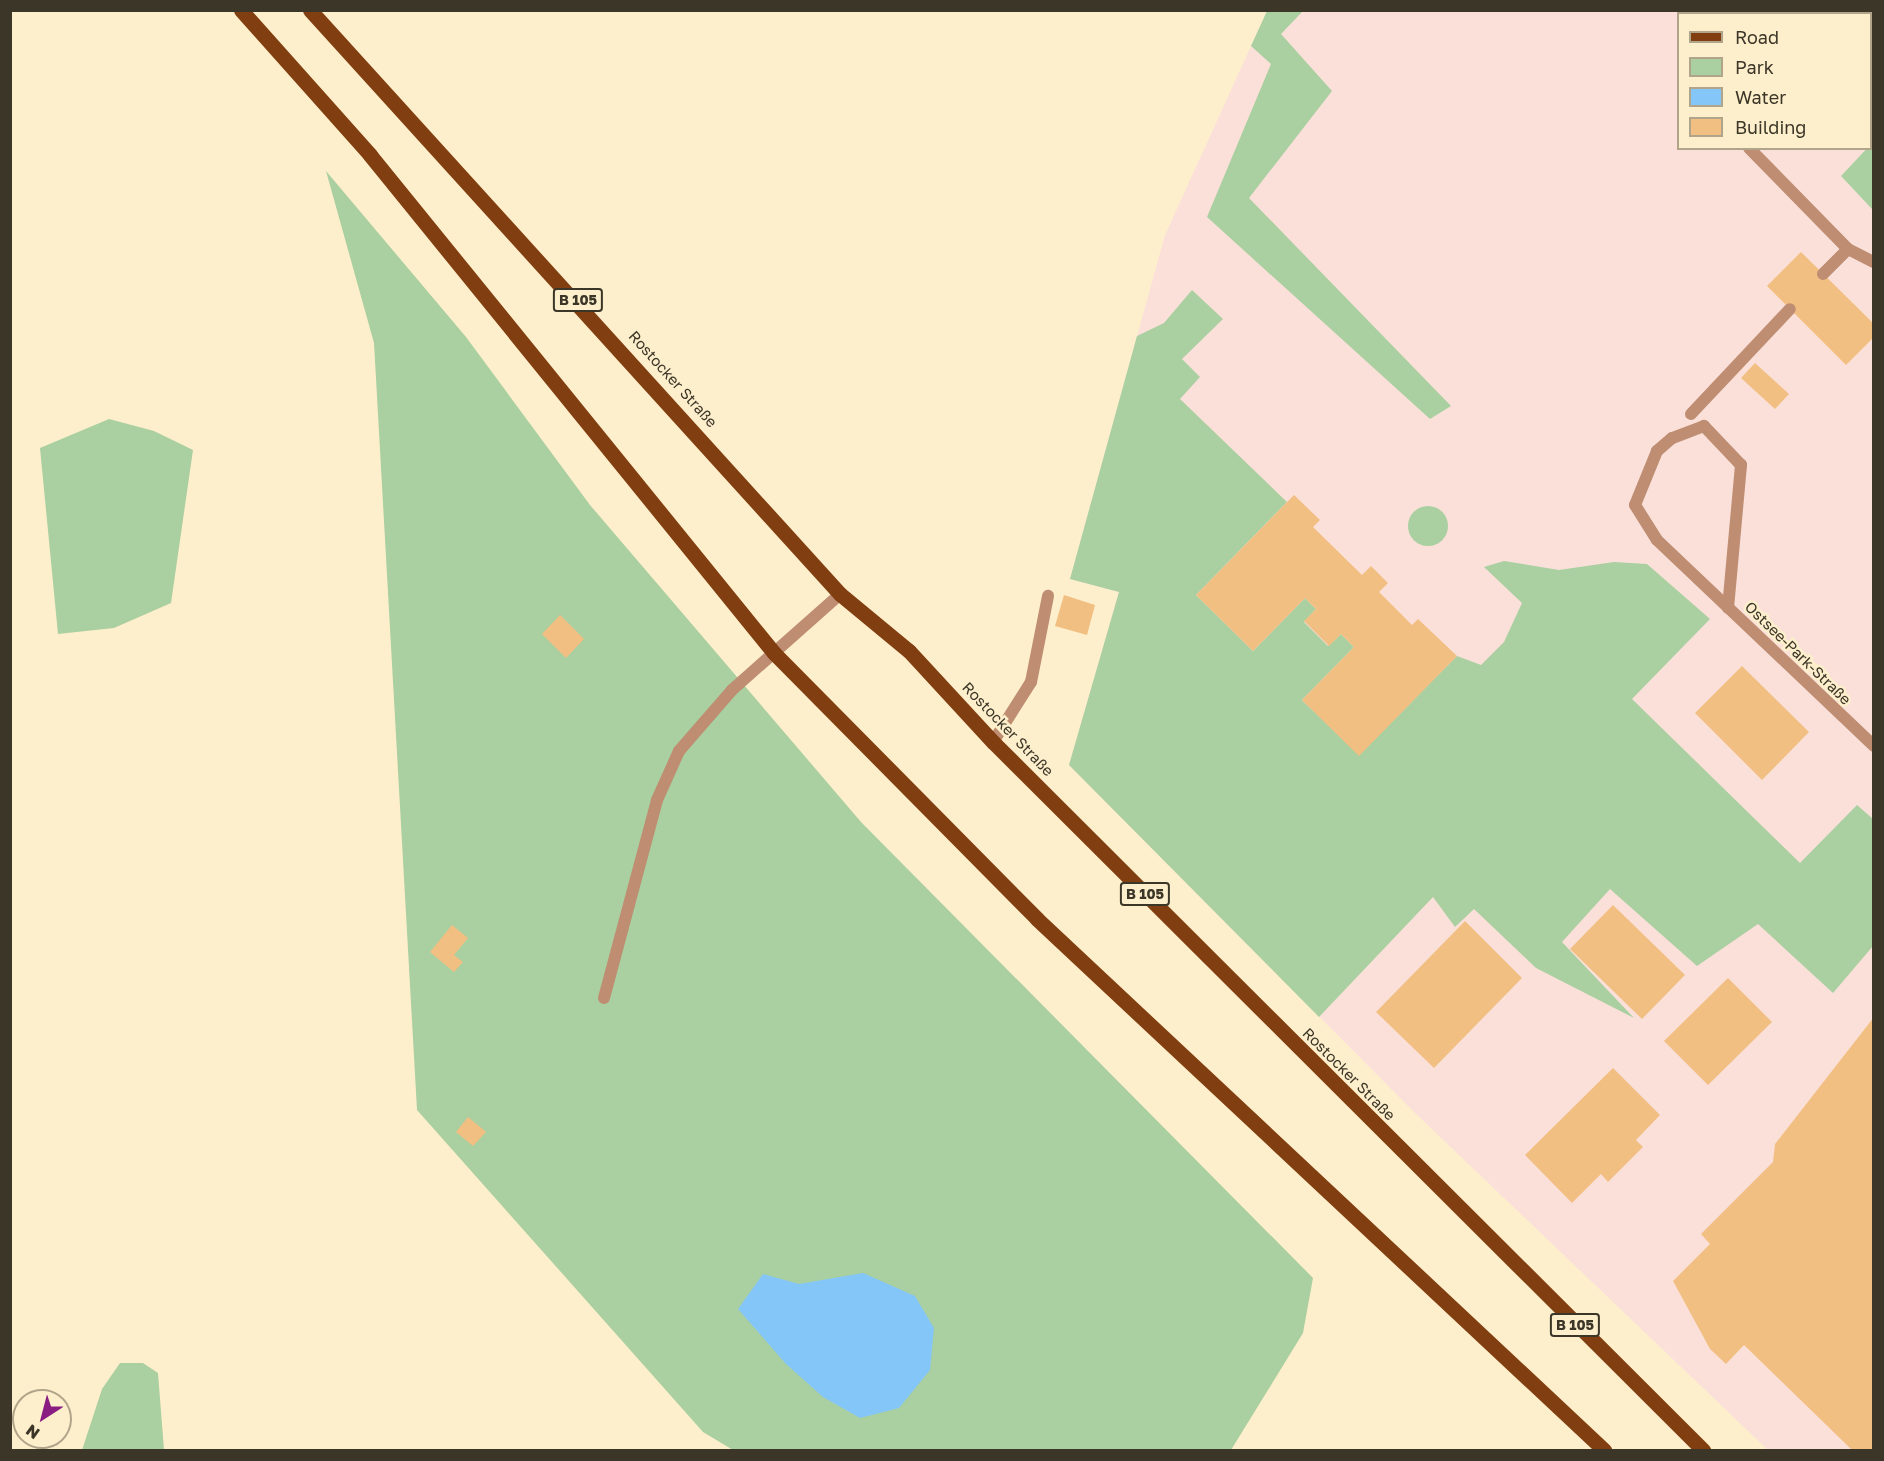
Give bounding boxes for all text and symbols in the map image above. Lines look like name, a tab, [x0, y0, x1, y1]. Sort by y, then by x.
legend	[1677, 12, 1872, 150]
text: Road	[1735, 26, 1779, 48]
text: Park	[1735, 56, 1774, 78]
text: Water	[1735, 86, 1786, 108]
text: Building	[1735, 116, 1806, 138]
road number: B 105	[552, 289, 604, 311]
street label: Rostocker Straße	[625, 327, 721, 431]
street label: Ostsee-Park-Straße	[1741, 598, 1855, 708]
street label: Rostocker Straße	[959, 678, 1057, 780]
road number: B 105	[1120, 883, 1170, 905]
street label: Rostocker Straße	[1299, 1024, 1399, 1124]
road number: B 105	[1550, 1314, 1600, 1336]
north arrow	[12, 1389, 72, 1449]
text: N	[22, 1420, 43, 1444]

